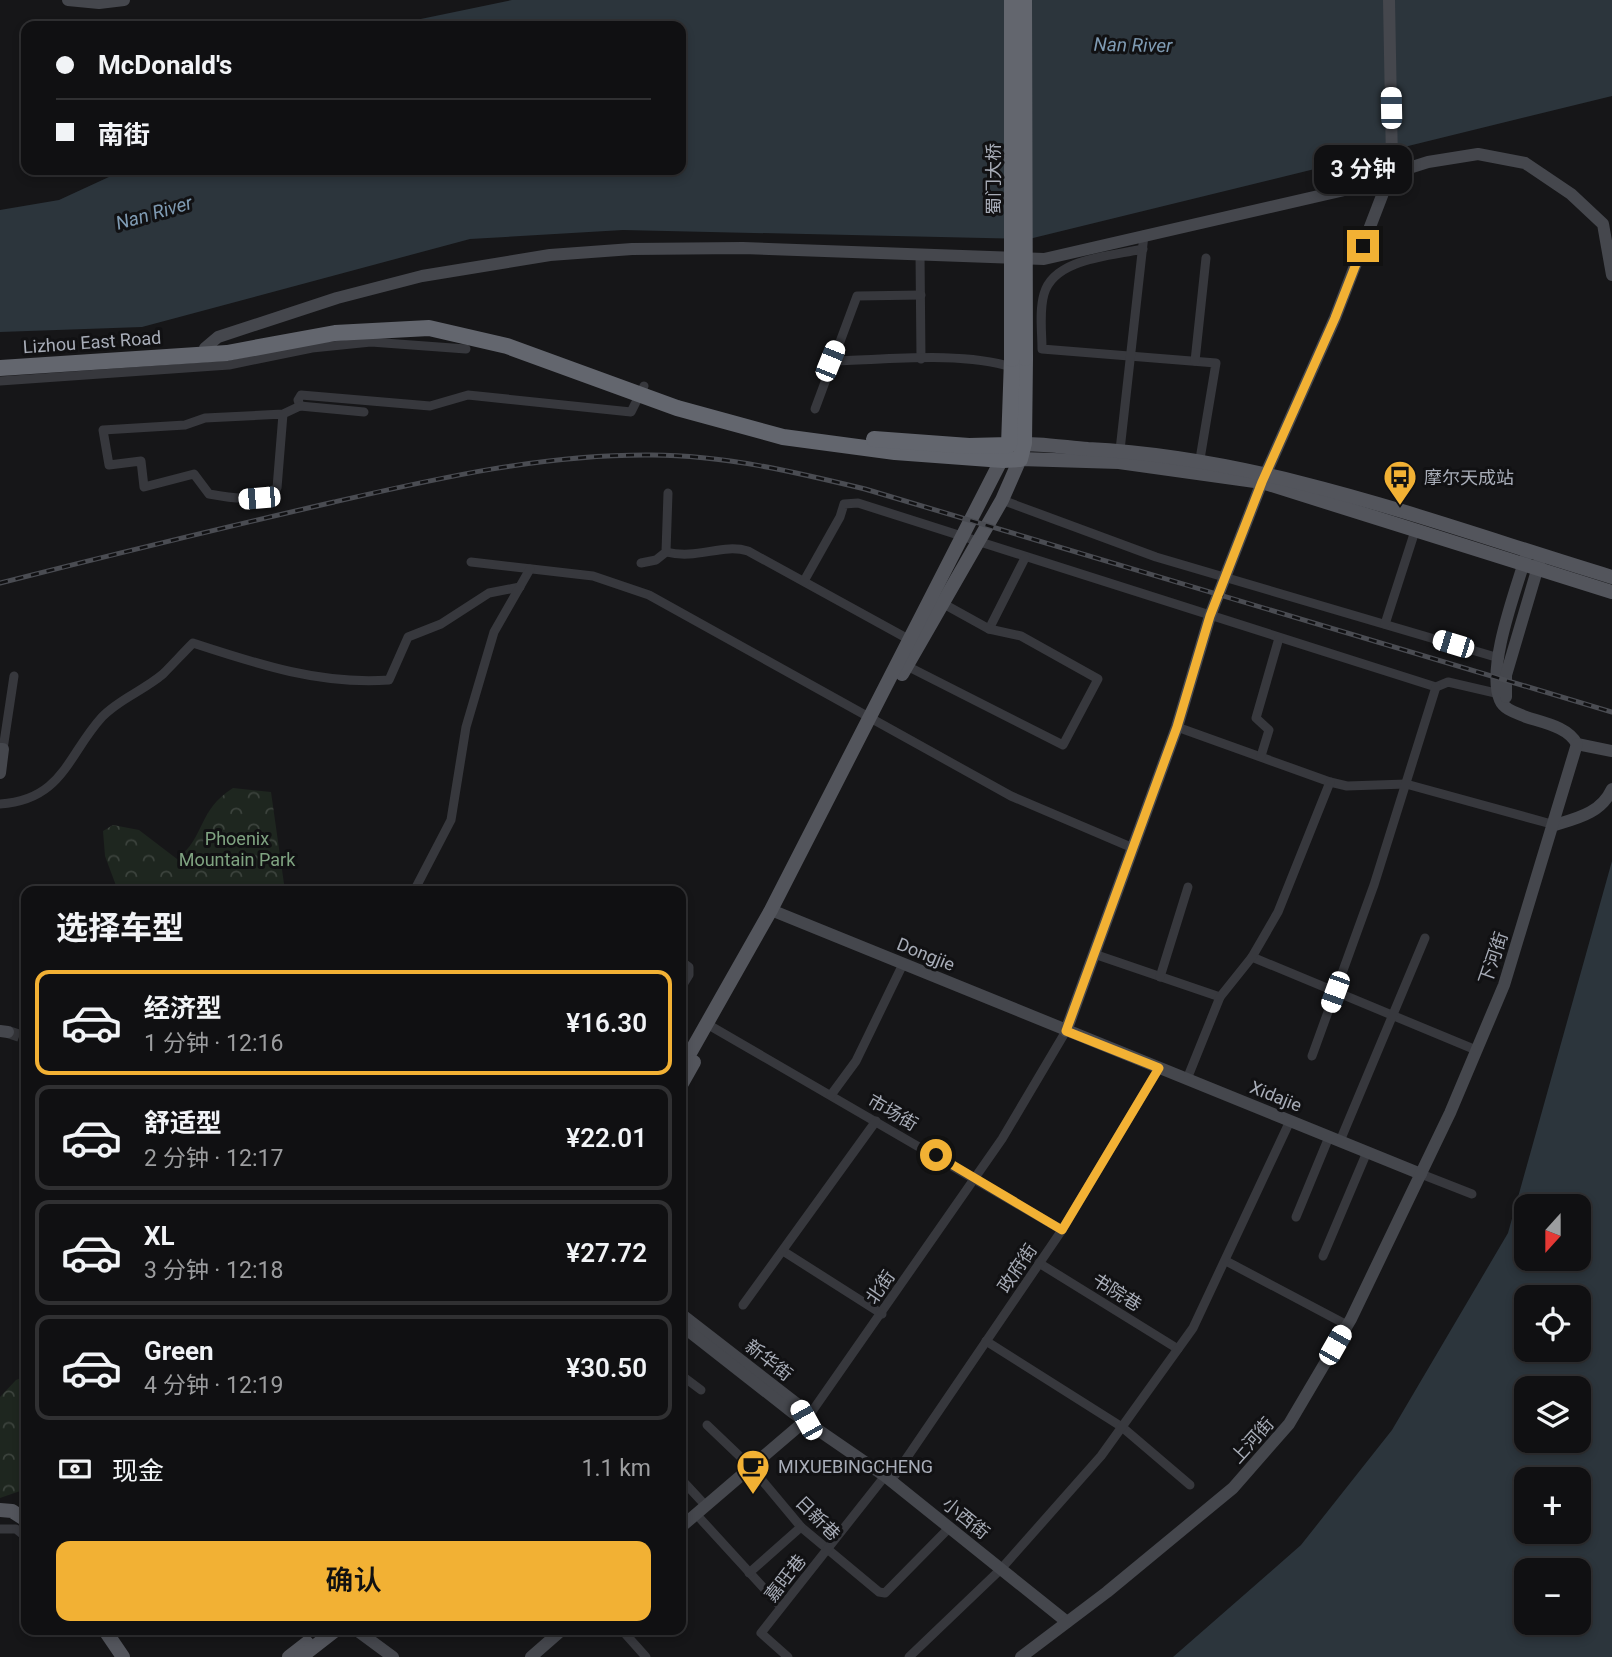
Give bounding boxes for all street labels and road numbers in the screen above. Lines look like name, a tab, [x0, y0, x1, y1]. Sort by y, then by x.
street label: 蜀门大桥	[983, 143, 1004, 215]
street label: Lizhou East Road	[22, 327, 162, 357]
street label: 下河街	[1474, 929, 1512, 987]
street label: Dongjie	[894, 933, 958, 975]
street label: Xidajie	[1247, 1076, 1305, 1116]
street label: 市场街	[864, 1089, 922, 1135]
street label: 政府街	[993, 1240, 1041, 1296]
street label: 北街	[861, 1266, 899, 1308]
street label: 书院巷	[1089, 1269, 1145, 1315]
street label: 新华街	[741, 1335, 797, 1385]
street label: 上河街	[1226, 1413, 1278, 1467]
street label: 日新巷	[791, 1491, 845, 1545]
street label: 小西街	[938, 1493, 994, 1543]
street label: 嘉旺巷	[760, 1550, 810, 1606]

